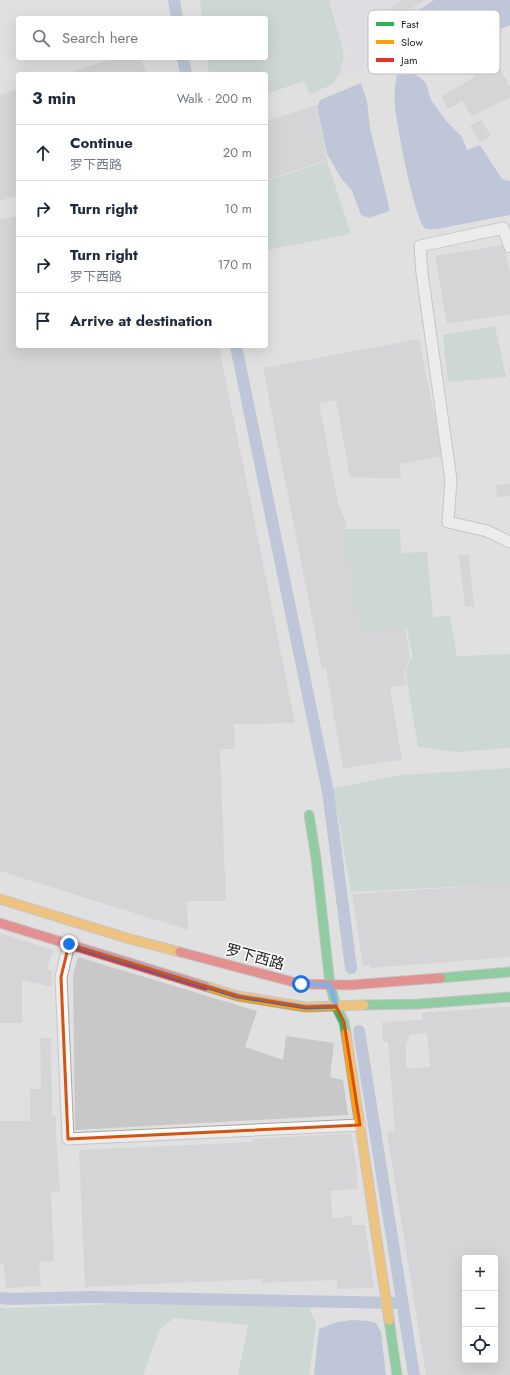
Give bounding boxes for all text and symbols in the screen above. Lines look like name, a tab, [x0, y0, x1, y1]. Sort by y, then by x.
legend	[368, 10, 500, 74]
search box	[16, 16, 268, 60]
text: Fast	[401, 16, 419, 32]
icon: search	[30, 27, 52, 49]
text: Search here	[62, 27, 138, 49]
text: Slow	[401, 34, 423, 50]
text: Jam	[399, 52, 418, 68]
text: 3 min	[32, 86, 76, 110]
text: Walk · 200 m	[177, 89, 252, 108]
text: Continue	[70, 132, 133, 154]
icon: ahead	[32, 142, 54, 164]
text: 20 m	[223, 143, 252, 162]
text: 罗下西路	[70, 155, 122, 174]
icon: right	[32, 198, 54, 220]
text: Turn right	[70, 198, 138, 220]
text: 10 m	[224, 199, 252, 218]
text: Turn right	[70, 244, 138, 266]
icon: right	[32, 254, 54, 276]
text: 170 m	[217, 255, 252, 274]
text: 罗下西路	[70, 267, 122, 286]
icon: arrive	[32, 310, 54, 332]
text: Arrive at destination	[70, 310, 212, 332]
route end	[60, 935, 78, 953]
street label: 罗下西路	[223, 939, 287, 975]
route start	[292, 975, 310, 993]
map controls	[462, 1255, 498, 1363]
button: +	[462, 1255, 498, 1291]
button: −	[462, 1291, 498, 1327]
button: locate	[462, 1327, 498, 1363]

